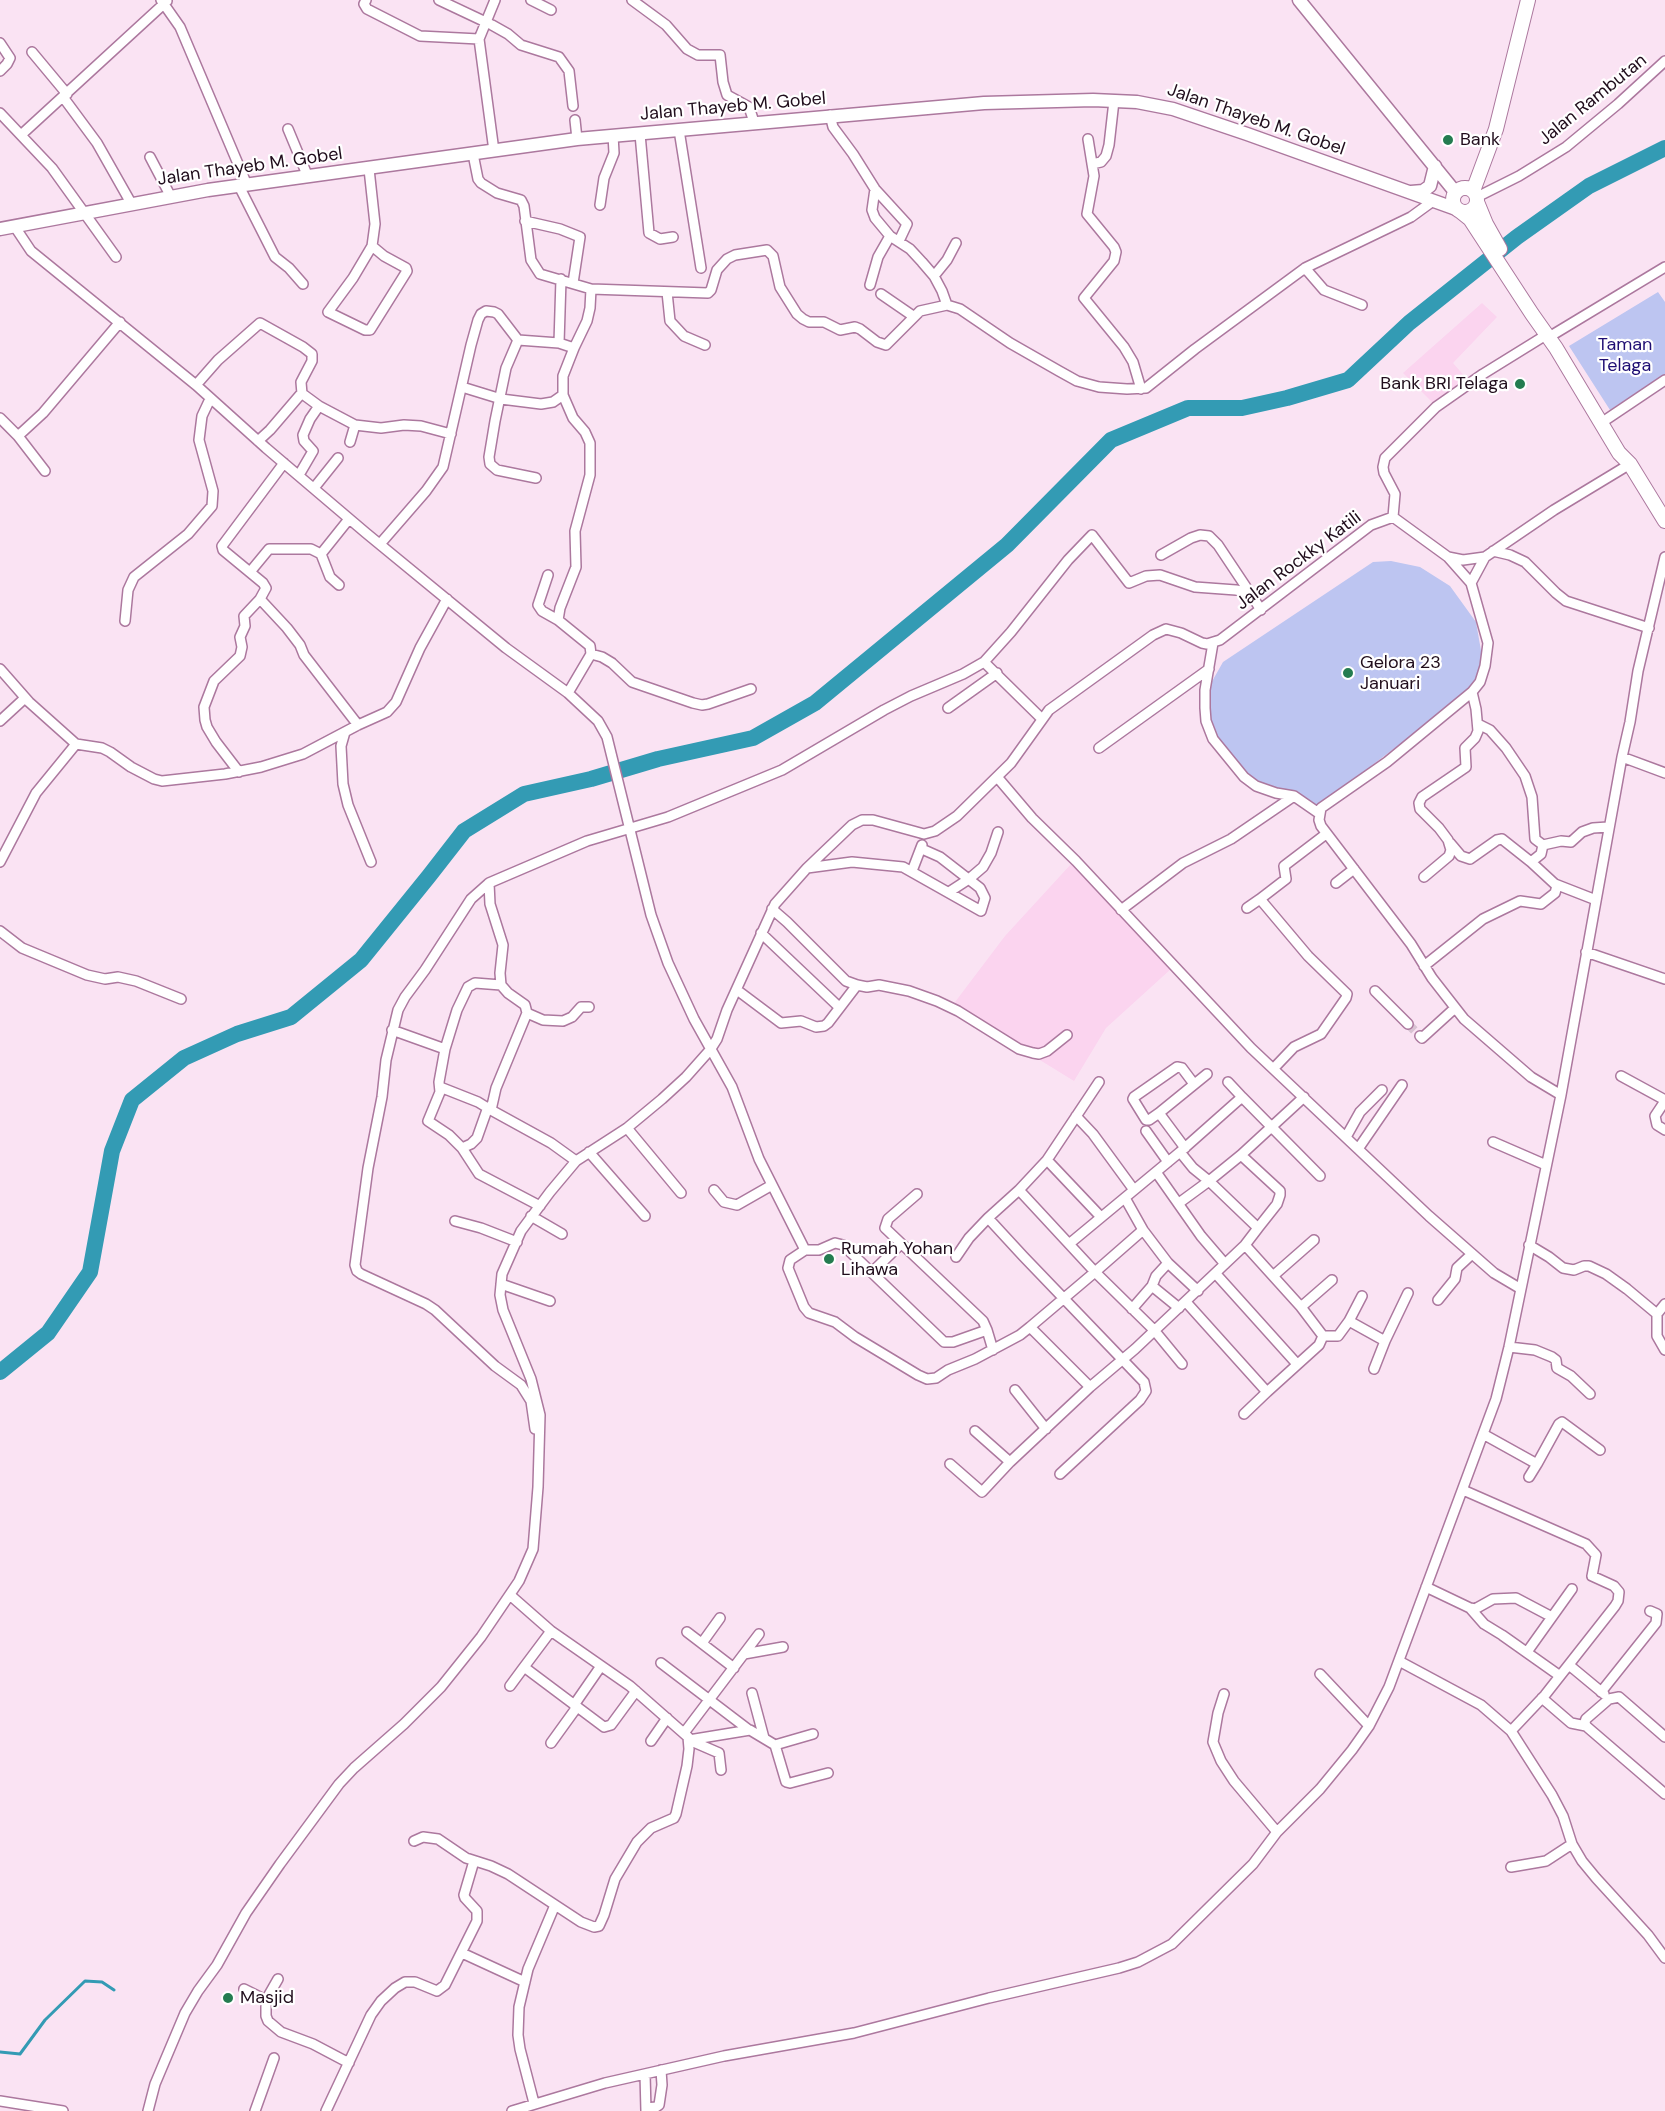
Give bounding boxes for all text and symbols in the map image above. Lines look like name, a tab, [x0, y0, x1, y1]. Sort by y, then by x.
street label: Jalan Rambutan	[1535, 50, 1651, 150]
street label: Jalan Thayeb M. Gobel	[1164, 79, 1348, 161]
street label: Jalan Thayeb M. Gobel	[639, 88, 827, 126]
place label: Bank	[1460, 129, 1500, 151]
marker: Bank	[1441, 133, 1455, 147]
street label: Jalan Thayeb M. Gobel	[156, 143, 344, 191]
park label: Taman Telaga	[1598, 334, 1652, 376]
place label: Bank BRI Telaga	[1380, 373, 1508, 395]
marker: Bank BRI Telaga	[1513, 377, 1527, 391]
street label: Jalan Rockky Katili	[1232, 507, 1366, 615]
place label: Gelora 23 Januari	[1360, 652, 1441, 694]
marker: Gelora 23 Januari	[1341, 666, 1355, 680]
place label: Rumah Yohan Lihawa	[841, 1238, 953, 1280]
marker: Rumah Yohan Lihawa	[822, 1252, 836, 1266]
place label: Masjid	[240, 1987, 294, 2009]
marker: Masjid	[221, 1991, 235, 2005]

